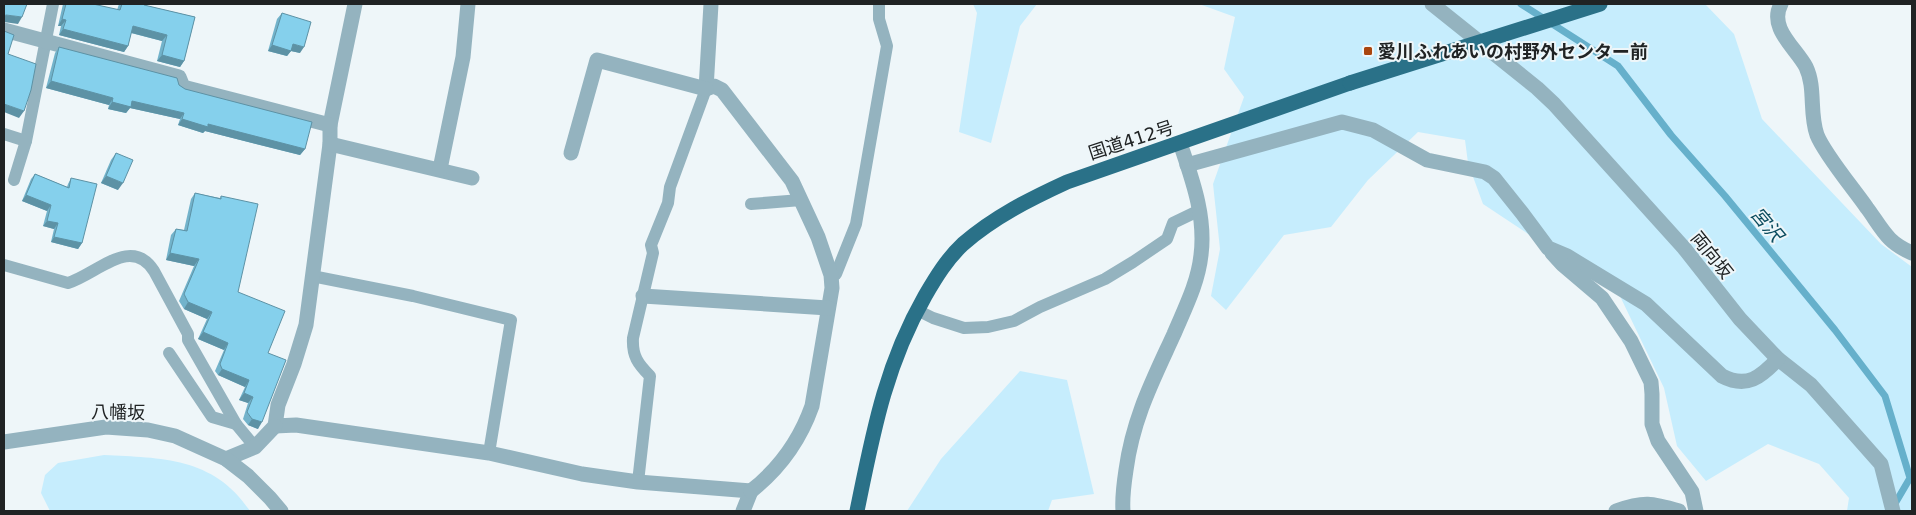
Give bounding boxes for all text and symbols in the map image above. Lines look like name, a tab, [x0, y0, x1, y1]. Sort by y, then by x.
place label: 愛川ふれあいの村野外センター前	[1378, 41, 1648, 62]
marker: 愛川ふれあいの村野外センター前	[1362, 45, 1374, 57]
street label: 国道412号	[1086, 116, 1176, 164]
water label: 宮沢	[1746, 202, 1790, 248]
street label: 両向坂	[1687, 227, 1737, 283]
street label: 八幡坂	[91, 401, 145, 423]

